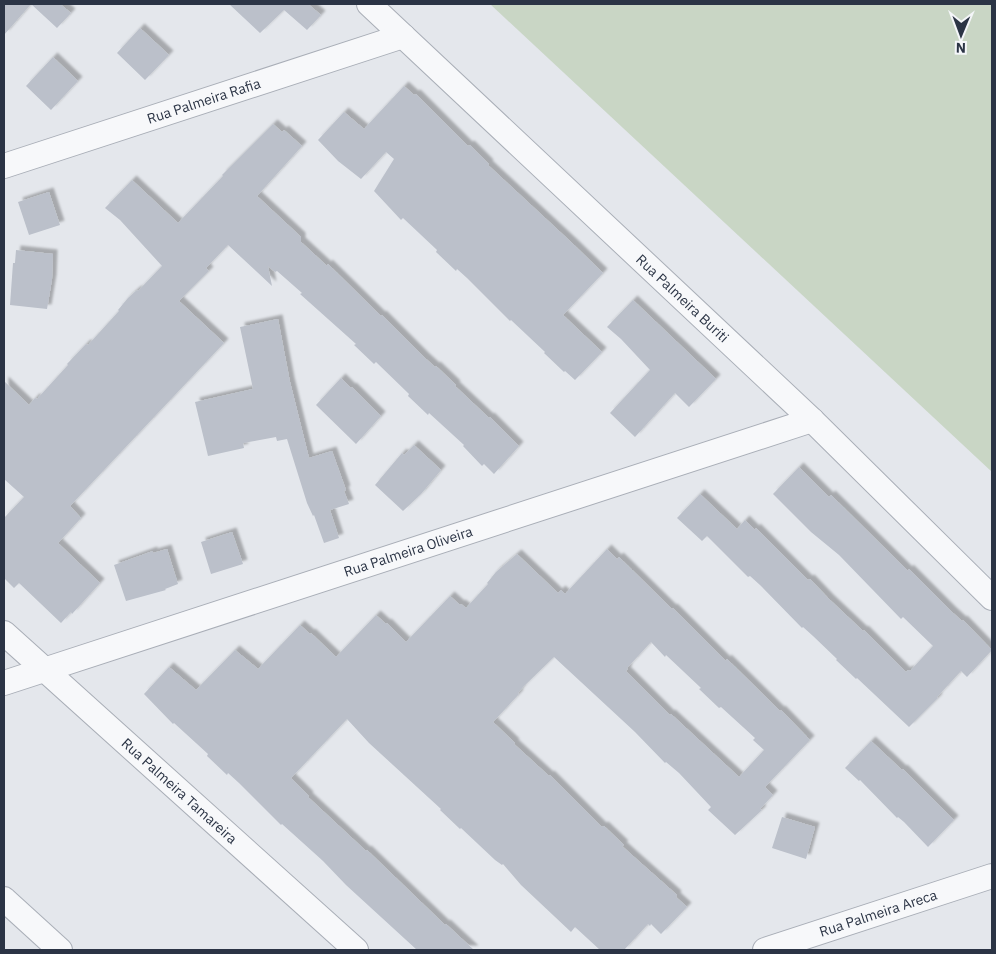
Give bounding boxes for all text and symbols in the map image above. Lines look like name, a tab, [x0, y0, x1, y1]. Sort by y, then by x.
north arrow	[936, 10, 986, 60]
text: N	[956, 39, 966, 57]
street label: Rua Palmeira Rafia	[145, 74, 263, 128]
street label: Rua Palmeira Buriti	[632, 250, 733, 346]
street label: Rua Palmeira Oliveira	[341, 522, 475, 581]
street label: Rua Palmeira Tamareira	[118, 734, 241, 848]
street label: Rua Palmeira Areca	[817, 885, 940, 941]

